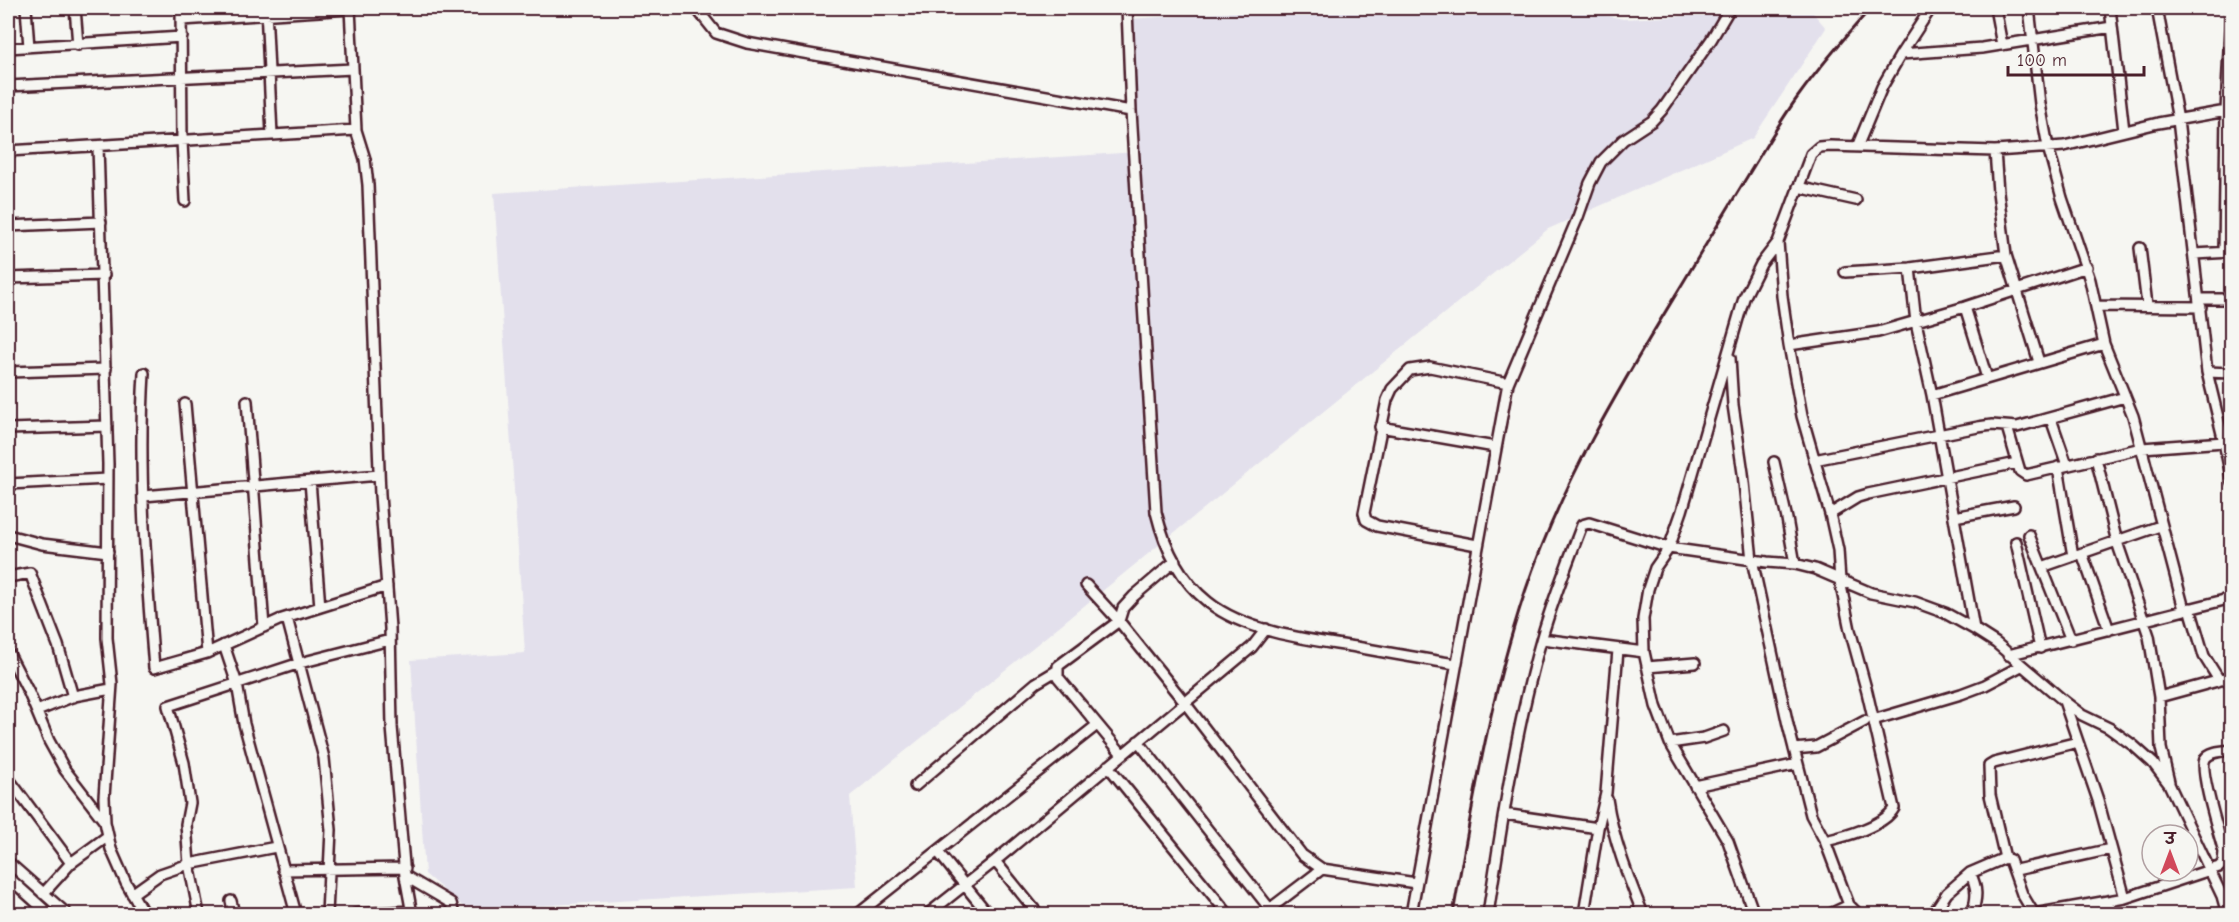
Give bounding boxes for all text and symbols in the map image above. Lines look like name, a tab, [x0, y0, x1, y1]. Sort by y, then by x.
scale bar	[2008, 39, 2144, 77]
text: 100 m	[2017, 50, 2067, 71]
north arrow	[2140, 823, 2200, 883]
text: उ	[2163, 830, 2177, 848]

